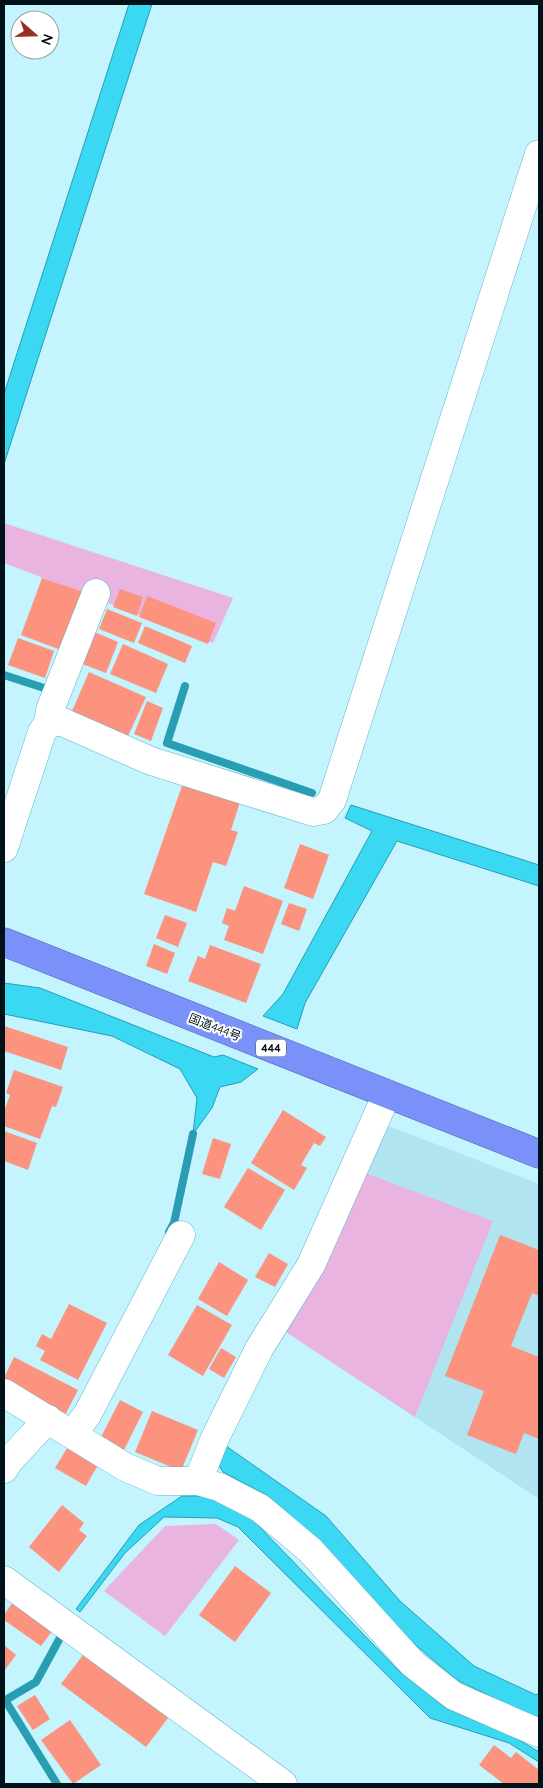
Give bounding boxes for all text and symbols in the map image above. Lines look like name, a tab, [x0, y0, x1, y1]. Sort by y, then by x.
north arrow	[10, 10, 60, 60]
text: N	[37, 32, 57, 47]
street label: 国道444号	[187, 1010, 243, 1044]
road number: 444	[256, 1040, 286, 1056]

